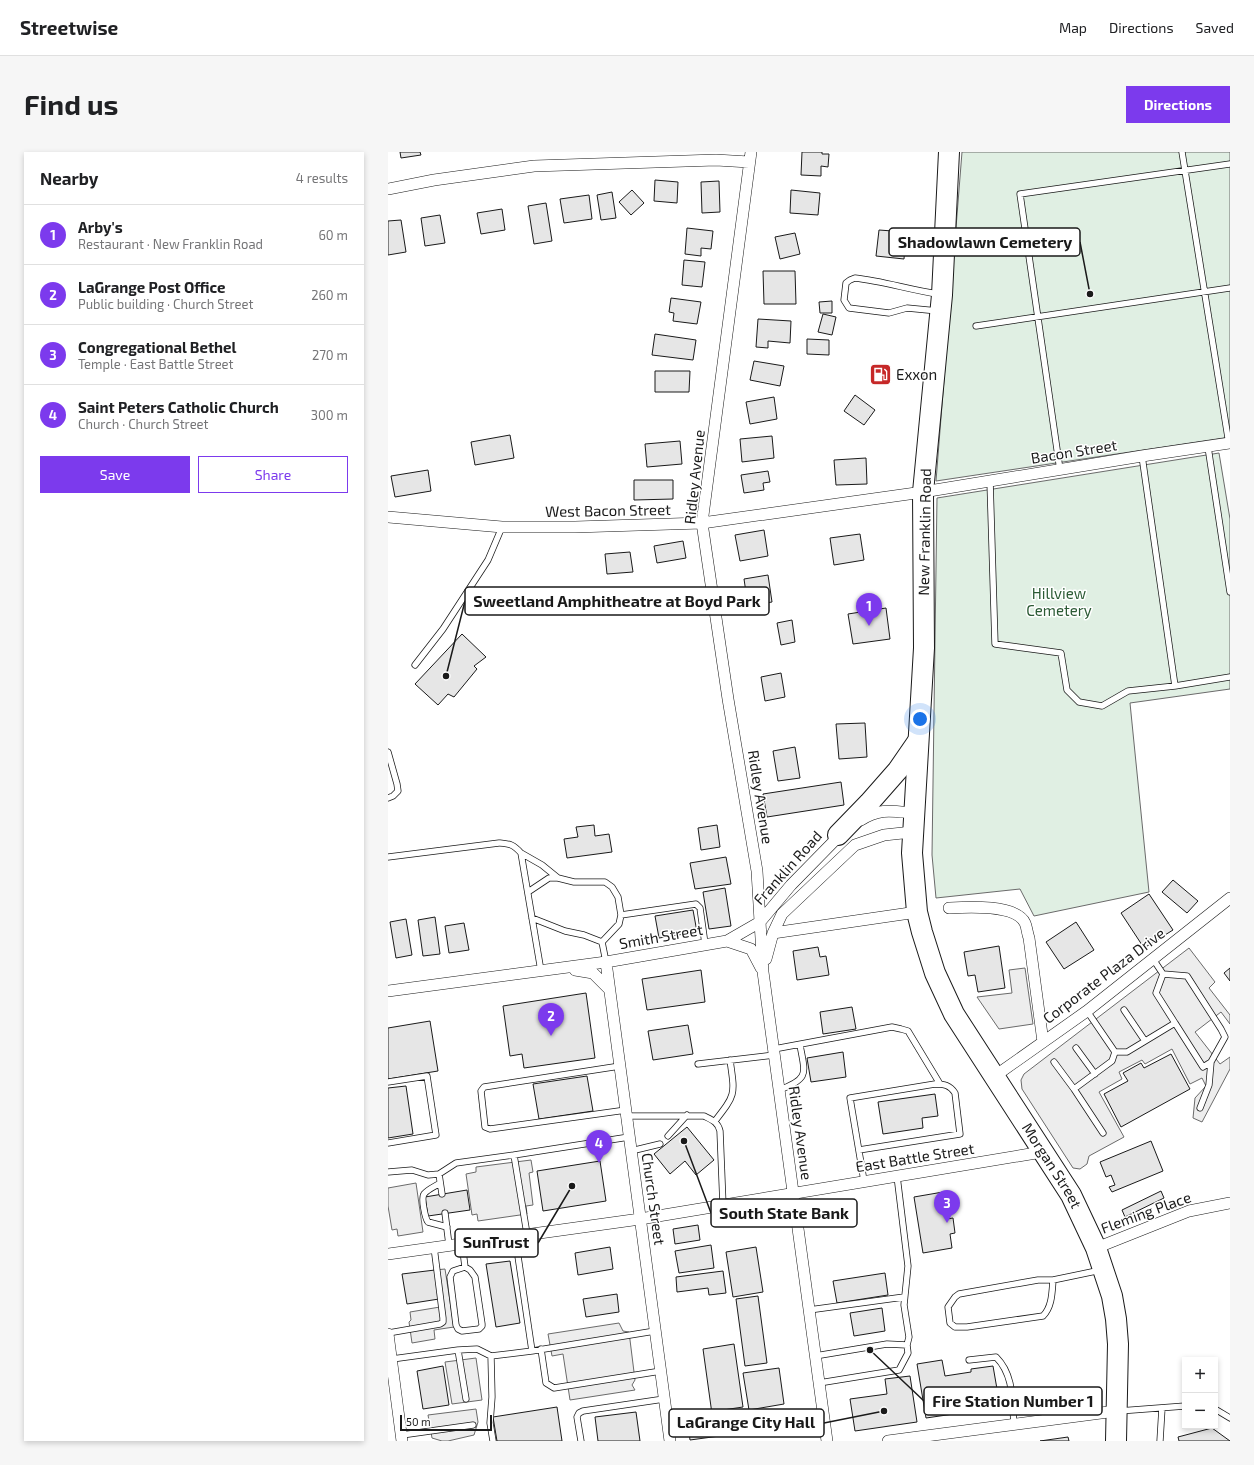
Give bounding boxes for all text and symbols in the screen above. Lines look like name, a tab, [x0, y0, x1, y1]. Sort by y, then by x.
text: Streetwise	[20, 16, 118, 39]
text: Map	[1059, 19, 1087, 36]
text: Directions	[1109, 19, 1174, 36]
text: Saved	[1196, 19, 1234, 36]
button: Directions	[1126, 86, 1230, 123]
text: Find us	[24, 87, 118, 121]
text: Nearby	[40, 168, 98, 188]
text: 4 results	[296, 170, 348, 186]
text: Arby's	[78, 218, 123, 236]
text: 1	[50, 227, 56, 243]
text: 60 m	[318, 227, 348, 243]
callout: Shadowlawn Cemetery	[889, 228, 1080, 256]
text: Shadowlawn Cemetery	[898, 232, 1072, 252]
text: Restaurant · New Franklin Road	[78, 236, 263, 252]
text: LaGrange Post Office	[78, 278, 226, 296]
text: 2	[49, 287, 57, 303]
text: 260 m	[311, 287, 348, 303]
text: Public building · Church Street	[78, 296, 253, 312]
text: Congregational Bethel	[78, 338, 236, 356]
text: 3	[49, 347, 57, 363]
text: 270 m	[312, 347, 348, 363]
text: Temple · East Battle Street	[78, 356, 234, 372]
fuel station icon: Exxon	[868, 362, 894, 388]
place label: Exxon	[896, 365, 937, 383]
text: Saint Peters Catholic Church	[78, 398, 279, 416]
text: 4	[49, 407, 57, 423]
text: 300 m	[311, 407, 348, 423]
text: Church · Church Street	[78, 416, 209, 432]
street label: Ridley Avenue	[680, 429, 708, 525]
street label: Bacon Street	[1029, 435, 1119, 467]
button: Save	[40, 456, 190, 493]
button: Share	[198, 456, 348, 493]
street label: New Franklin Road	[914, 468, 934, 596]
street label: West Bacon Street	[545, 500, 671, 520]
park label: Hillview Cemetery	[1026, 584, 1092, 619]
callout: Sweetland Amphitheatre at Boyd Park	[465, 587, 769, 615]
text: Sweetland Amphitheatre at Boyd Park	[473, 591, 761, 611]
pin: 1	[856, 593, 882, 626]
your location	[910, 709, 930, 729]
street label: Ridley Avenue	[745, 749, 777, 845]
street label: Franklin Road	[749, 827, 825, 908]
street label: Smith Street	[618, 920, 704, 952]
street label: Corporate Plaza Drive	[1039, 923, 1168, 1027]
pin: 2	[538, 1003, 564, 1036]
street label: Ridley Avenue	[785, 1085, 817, 1181]
street label: Morgan Street	[1019, 1119, 1086, 1211]
pin: 4	[586, 1130, 612, 1163]
street label: East Battle Street	[854, 1139, 976, 1175]
street label: Church Street	[639, 1152, 669, 1246]
street label: Fleming Place	[1098, 1187, 1193, 1237]
pin: 3	[934, 1190, 960, 1223]
callout: South State Bank	[711, 1199, 857, 1227]
text: South State Bank	[719, 1203, 849, 1222]
callout: SunTrust	[455, 1229, 538, 1257]
text: SunTrust	[463, 1232, 530, 1251]
map controls	[1182, 1357, 1218, 1429]
button: +	[1182, 1357, 1218, 1393]
callout: Fire Station Number 1	[924, 1387, 1102, 1415]
text: Fire Station Number 1	[932, 1391, 1094, 1410]
button: −	[1182, 1393, 1218, 1429]
callout: LaGrange City Hall	[669, 1409, 824, 1437]
text: LaGrange City Hall	[677, 1412, 816, 1432]
scale bar	[400, 1413, 492, 1432]
text: 50 m	[406, 1415, 431, 1428]

